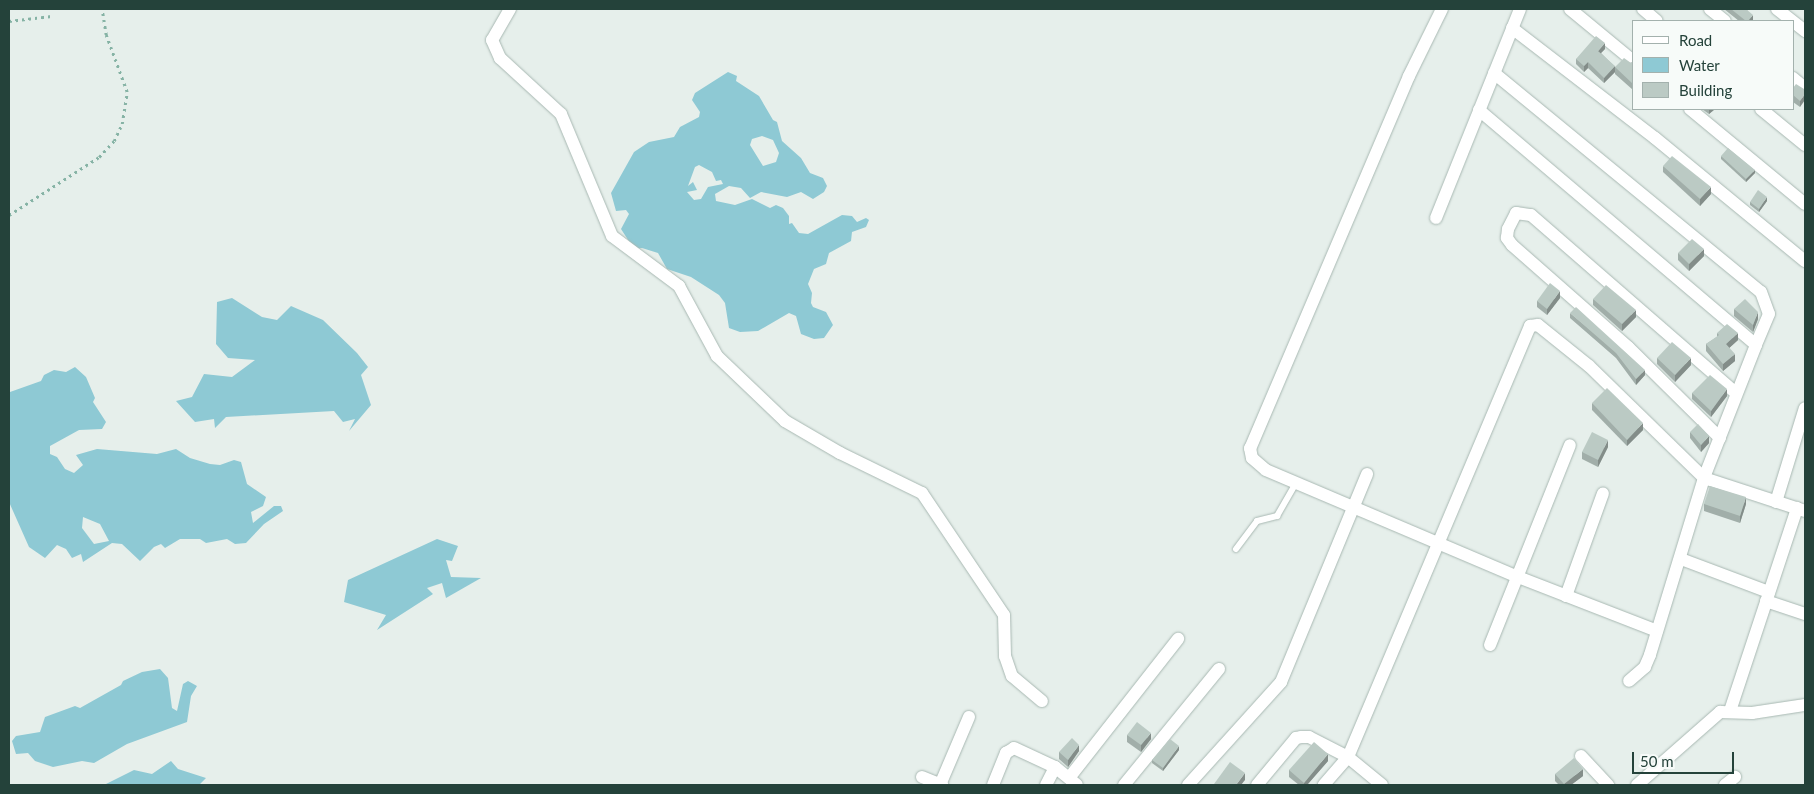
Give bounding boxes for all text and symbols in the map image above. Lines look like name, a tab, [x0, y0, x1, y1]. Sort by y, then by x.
legend	[1632, 20, 1794, 110]
text: Road	[1679, 31, 1712, 49]
text: Water	[1679, 56, 1720, 74]
text: Building	[1679, 81, 1732, 99]
scale bar	[1634, 742, 1736, 774]
text: 50 m	[1640, 752, 1674, 770]

